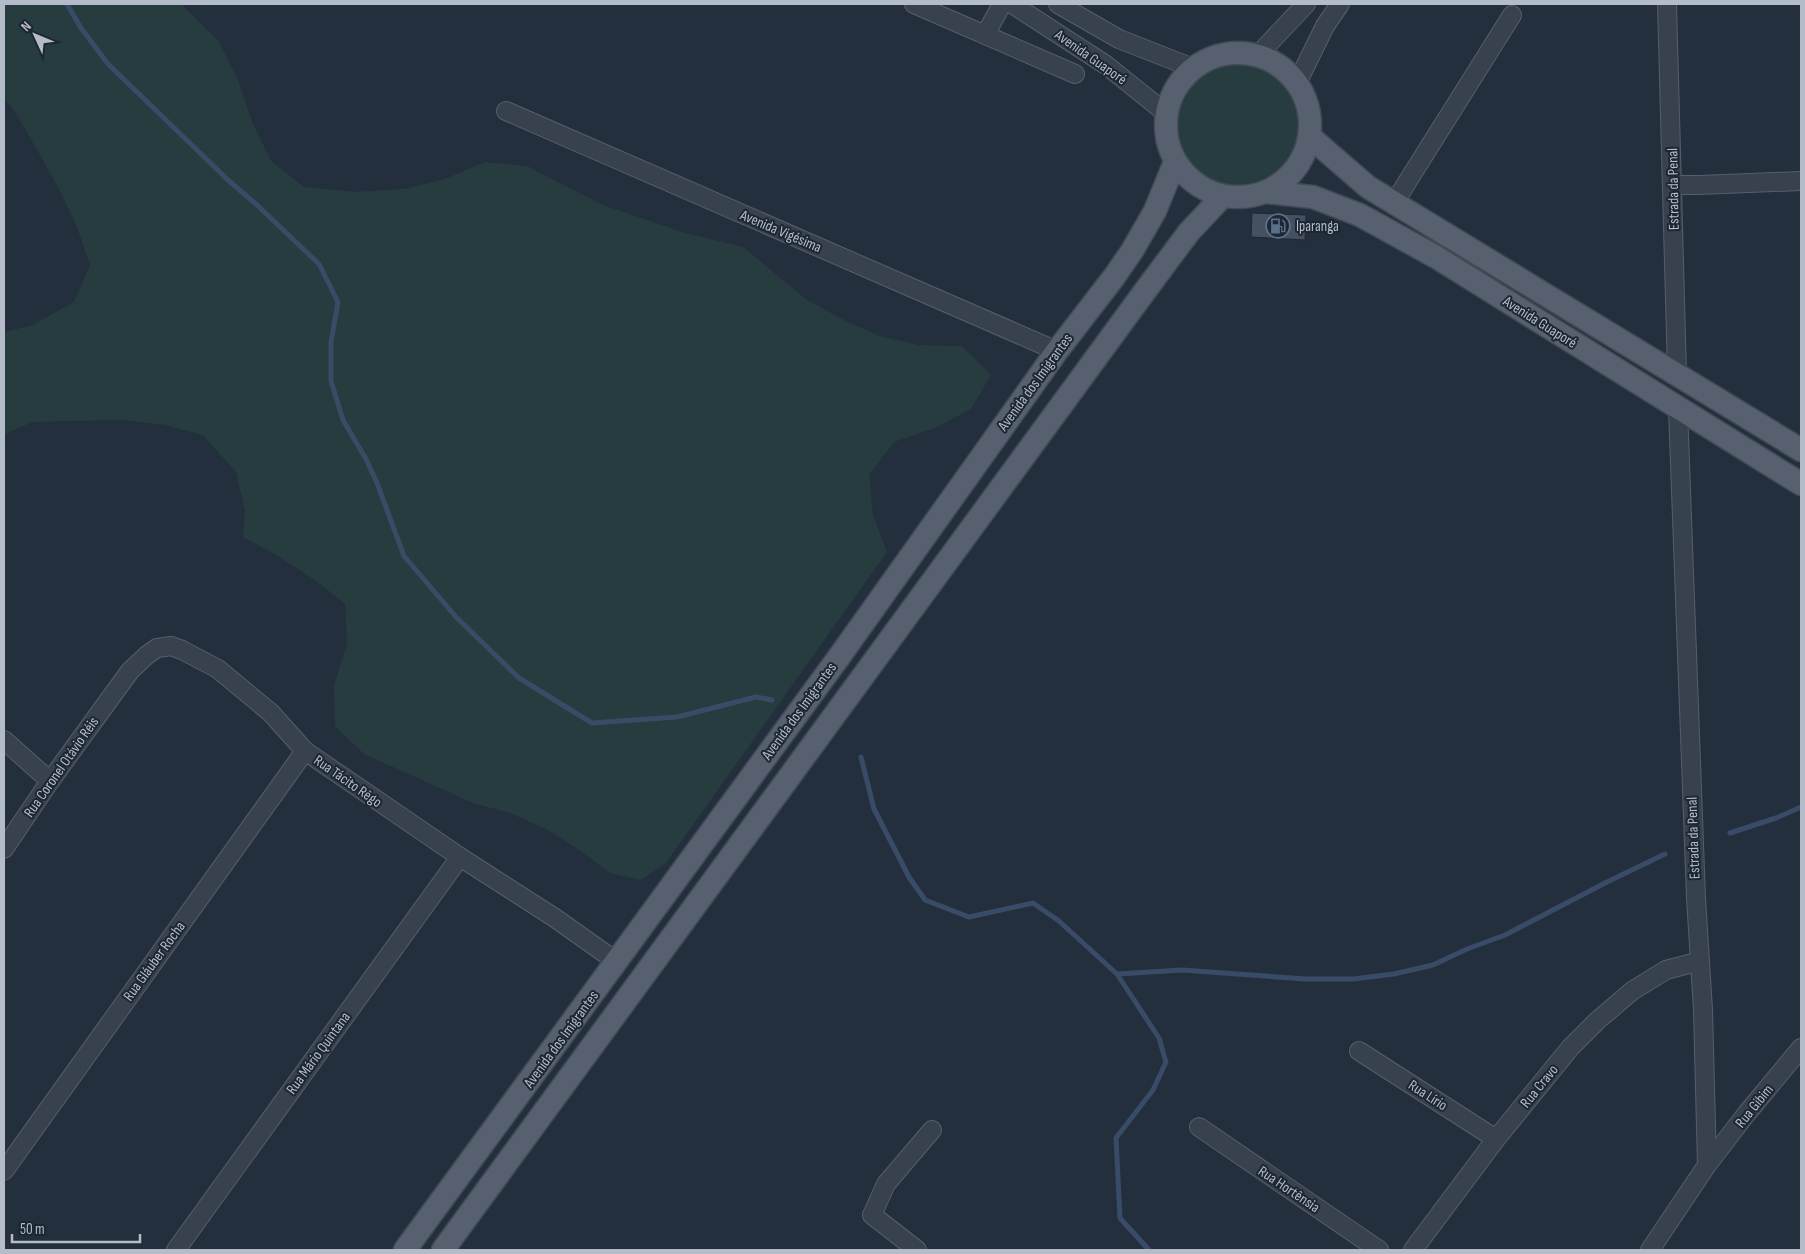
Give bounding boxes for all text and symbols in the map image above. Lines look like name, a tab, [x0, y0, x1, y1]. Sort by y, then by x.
north arrow	[10, 10, 60, 60]
text: N	[17, 18, 35, 35]
street label: Avenida Guaporé	[1050, 25, 1130, 89]
street label: Estrada da Penal	[1663, 148, 1684, 230]
street label: Avenida Vigésima	[736, 205, 825, 257]
fuel station icon: Iparanga	[1265, 213, 1291, 239]
place label: Iparanga	[1296, 217, 1339, 236]
street label: Avenida Guaporé	[1498, 292, 1580, 353]
street label: Avenida dos Imigrantes	[993, 330, 1077, 435]
street label: Avenida dos Imigrantes	[757, 659, 841, 764]
street label: Rua Coronel Otávio Réis	[20, 713, 103, 821]
street label: Rua Tácito Rêgo	[310, 751, 386, 812]
street label: Estrada da Penal	[1683, 797, 1704, 879]
street label: Rua Gláuber Rocha	[119, 918, 190, 1005]
street label: Avenida dos Imigrantes	[519, 987, 603, 1092]
street label: Rua Mário Quintana	[282, 1008, 355, 1098]
street label: Rua Cravo	[1516, 1061, 1563, 1112]
street label: Rua Lírio	[1405, 1076, 1451, 1115]
street label: Rua Gibim	[1731, 1081, 1778, 1132]
street label: Rua Hortênsia	[1254, 1162, 1323, 1217]
scale bar	[12, 1212, 140, 1244]
text: 50 m	[20, 1220, 45, 1239]

